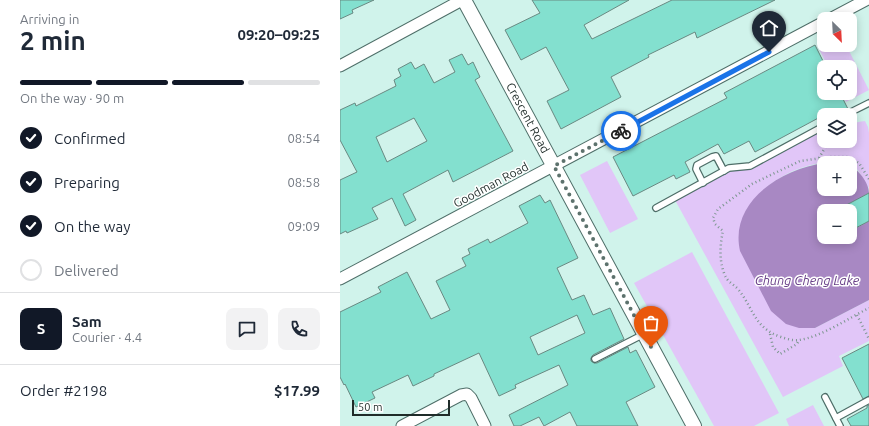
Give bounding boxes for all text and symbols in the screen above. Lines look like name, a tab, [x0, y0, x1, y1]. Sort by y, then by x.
pin	[752, 11, 786, 52]
text: Arriving in	[20, 12, 79, 26]
north arrow	[817, 12, 857, 52]
map controls	[817, 12, 857, 244]
icon: home	[758, 17, 780, 39]
text: 2 min	[20, 26, 86, 55]
text: 09:20–09:25	[237, 26, 320, 43]
button: locate	[817, 60, 857, 100]
street label: Crescent Road	[504, 80, 552, 155]
text: On the way · 90 m	[20, 91, 124, 105]
button: layers	[817, 108, 857, 148]
courier	[601, 111, 641, 151]
icon: bike	[610, 120, 632, 142]
icon: check	[20, 127, 42, 149]
text: Confirmed	[54, 130, 126, 147]
text: 08:54	[287, 131, 320, 145]
button: +	[817, 156, 857, 196]
street label: Goodman Road	[451, 159, 530, 210]
icon: check	[20, 171, 42, 193]
text: Preparing	[54, 174, 120, 191]
text: 08:58	[287, 175, 320, 189]
button: −	[817, 204, 857, 244]
icon: check	[20, 215, 42, 237]
text: On the way	[54, 218, 130, 235]
text: 09:09	[287, 219, 320, 233]
text: Delivered	[54, 262, 119, 279]
water label: Chung Cheng Lake	[755, 273, 860, 287]
pin	[634, 306, 668, 347]
button: chat	[226, 308, 268, 350]
button: phone	[278, 308, 320, 350]
icon: bag	[640, 312, 662, 334]
text: Sam	[72, 313, 102, 330]
text: S	[37, 320, 45, 337]
text: Courier · 4.4	[72, 330, 142, 344]
text: Order #2198	[20, 382, 107, 399]
text: $17.99	[274, 382, 320, 399]
scale bar	[352, 398, 450, 417]
text: 50 m	[358, 401, 382, 413]

